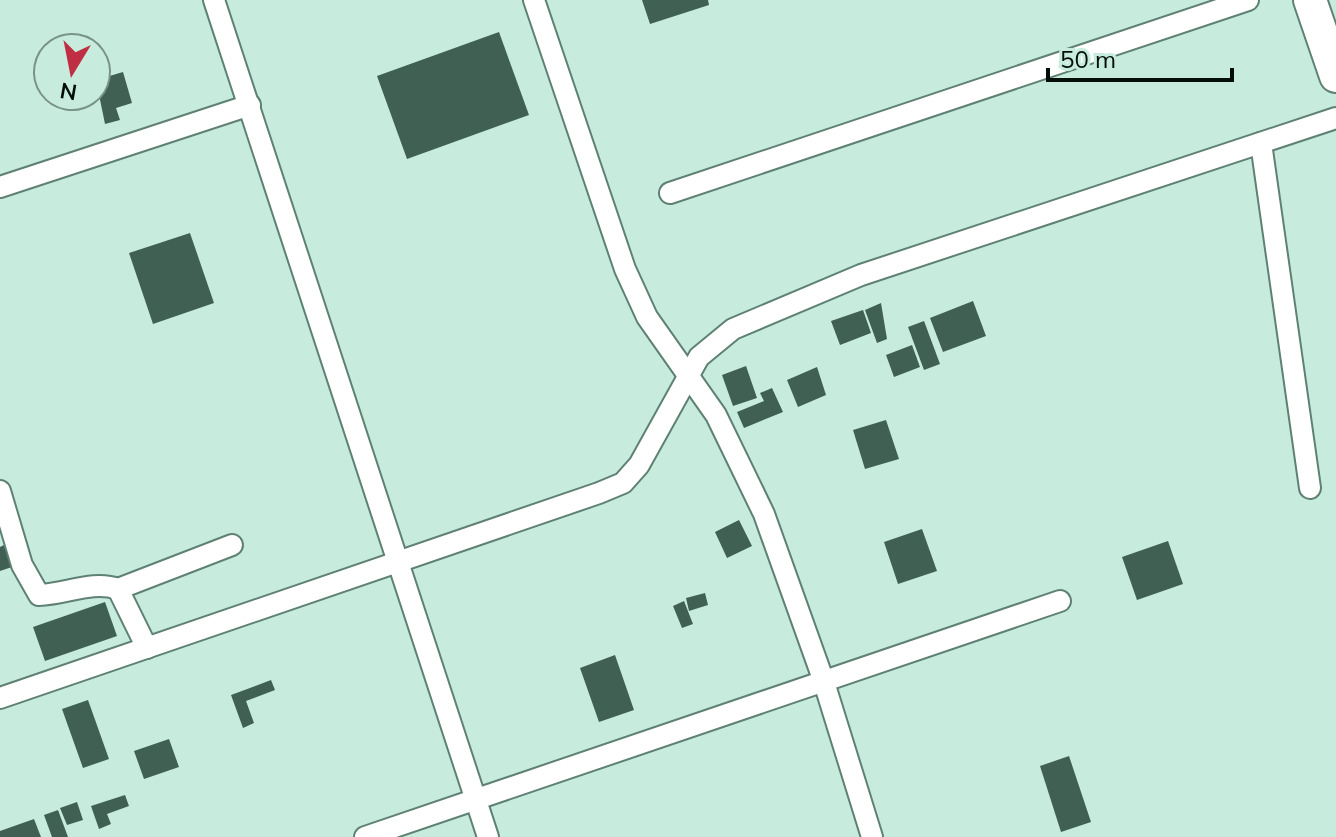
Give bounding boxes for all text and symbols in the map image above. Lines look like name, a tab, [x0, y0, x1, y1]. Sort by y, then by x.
north arrow	[32, 32, 112, 112]
scale bar	[1048, 32, 1232, 82]
text: 50 m	[1060, 44, 1116, 74]
text: N	[58, 76, 79, 107]

